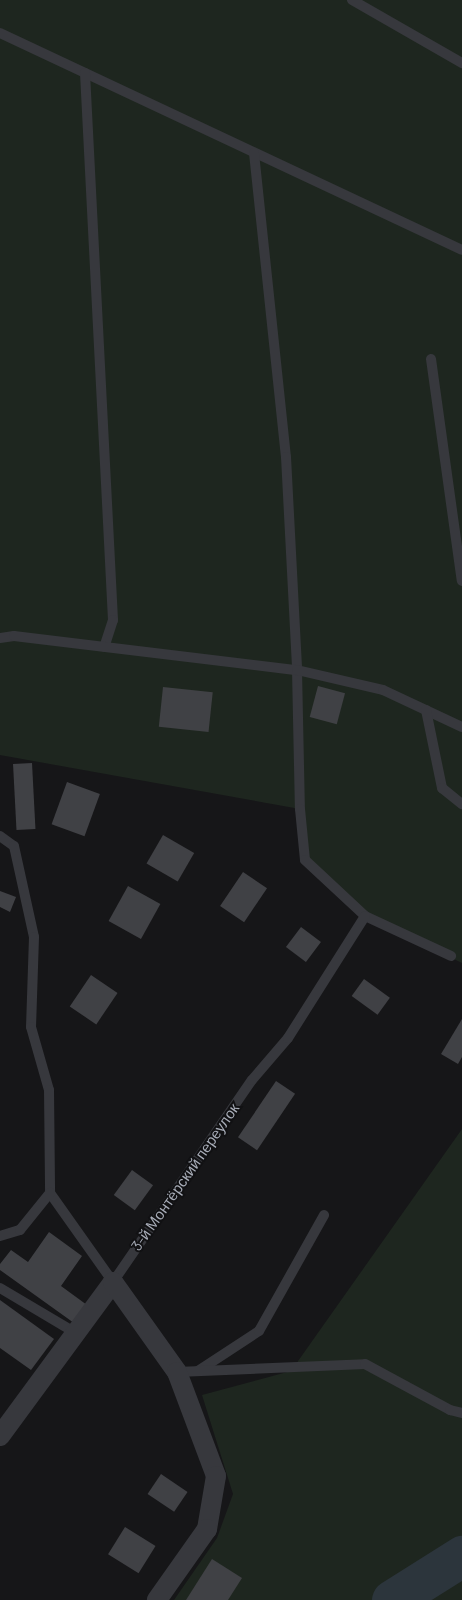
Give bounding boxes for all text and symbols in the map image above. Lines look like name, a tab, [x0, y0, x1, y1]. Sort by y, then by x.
street label: 3-й Монтёрский переулок	[127, 1100, 243, 1254]

